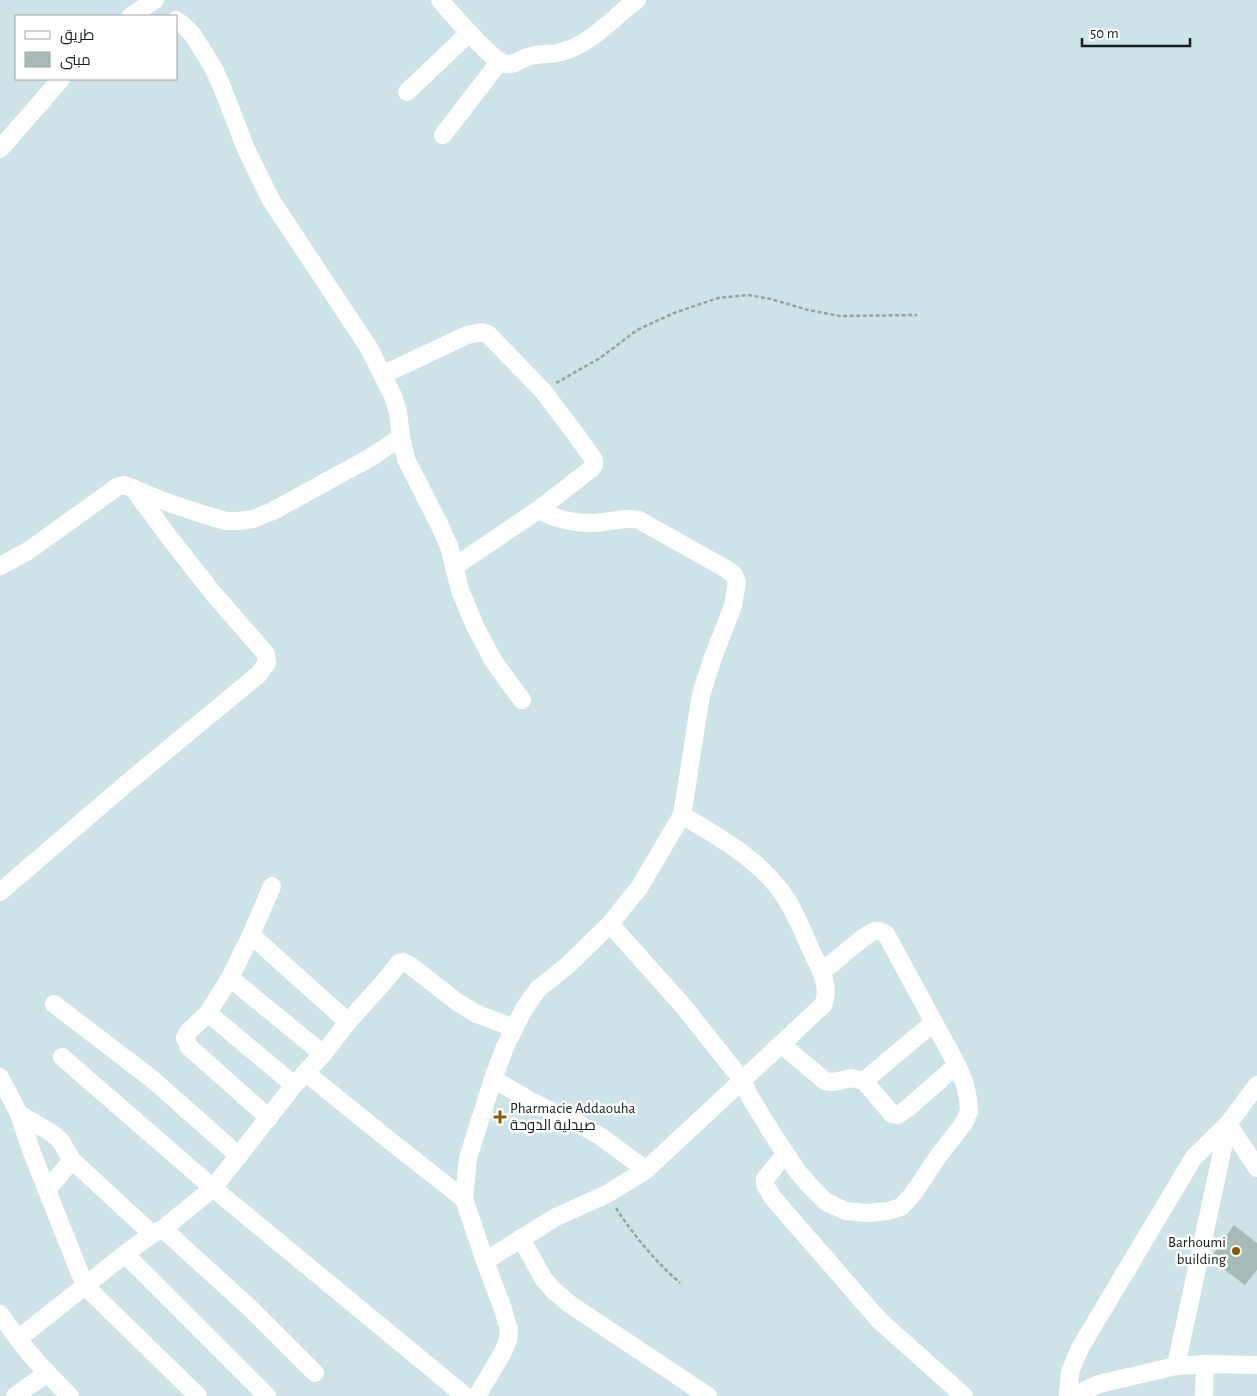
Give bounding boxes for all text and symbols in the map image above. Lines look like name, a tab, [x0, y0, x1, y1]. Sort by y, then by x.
legend	[15, 15, 178, 80]
scale bar	[1082, 15, 1190, 47]
text: 50 m	[1090, 26, 1119, 41]
text: طريق	[60, 28, 94, 45]
text: مبنى	[60, 53, 91, 70]
place label: Pharmacie Addaouha صيدلية الدوحة	[510, 1101, 636, 1134]
marker: Pharmacie Addaouha صيدلية الدوحة	[494, 1111, 506, 1123]
place label: Barhoumi building	[1168, 1235, 1227, 1267]
marker: Barhoumi building	[1230, 1245, 1242, 1257]

